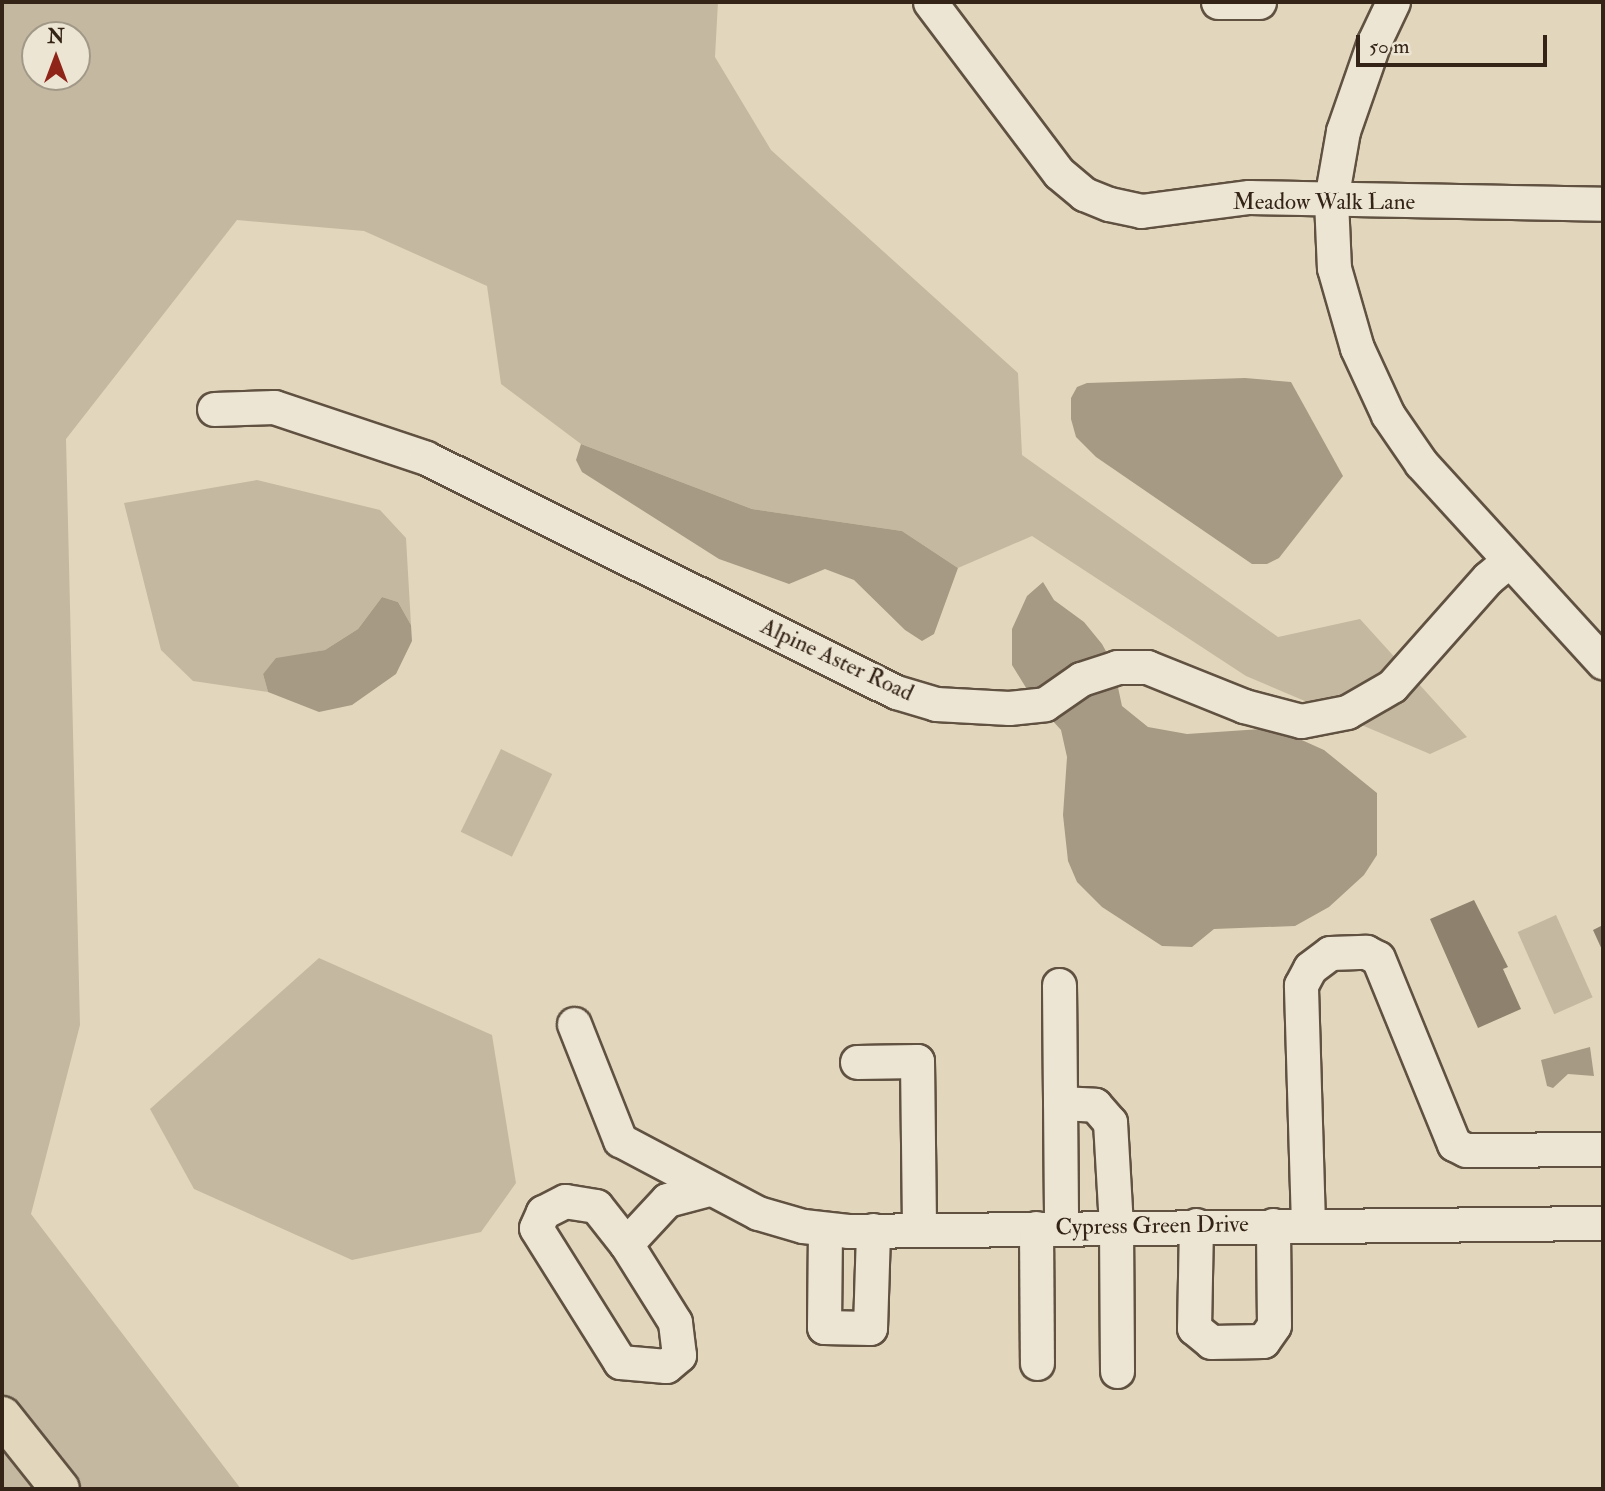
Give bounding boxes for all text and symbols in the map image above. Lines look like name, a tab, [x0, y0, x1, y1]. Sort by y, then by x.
north arrow	[21, 21, 91, 91]
scale bar	[1360, 21, 1551, 65]
text: N	[47, 25, 65, 49]
text: 50 m	[1369, 33, 1410, 60]
street label: Meadow Walk Lane	[1233, 188, 1415, 216]
street label: Alpine Aster Road	[756, 613, 918, 707]
street label: Cypress Green Drive	[1055, 1211, 1249, 1241]

